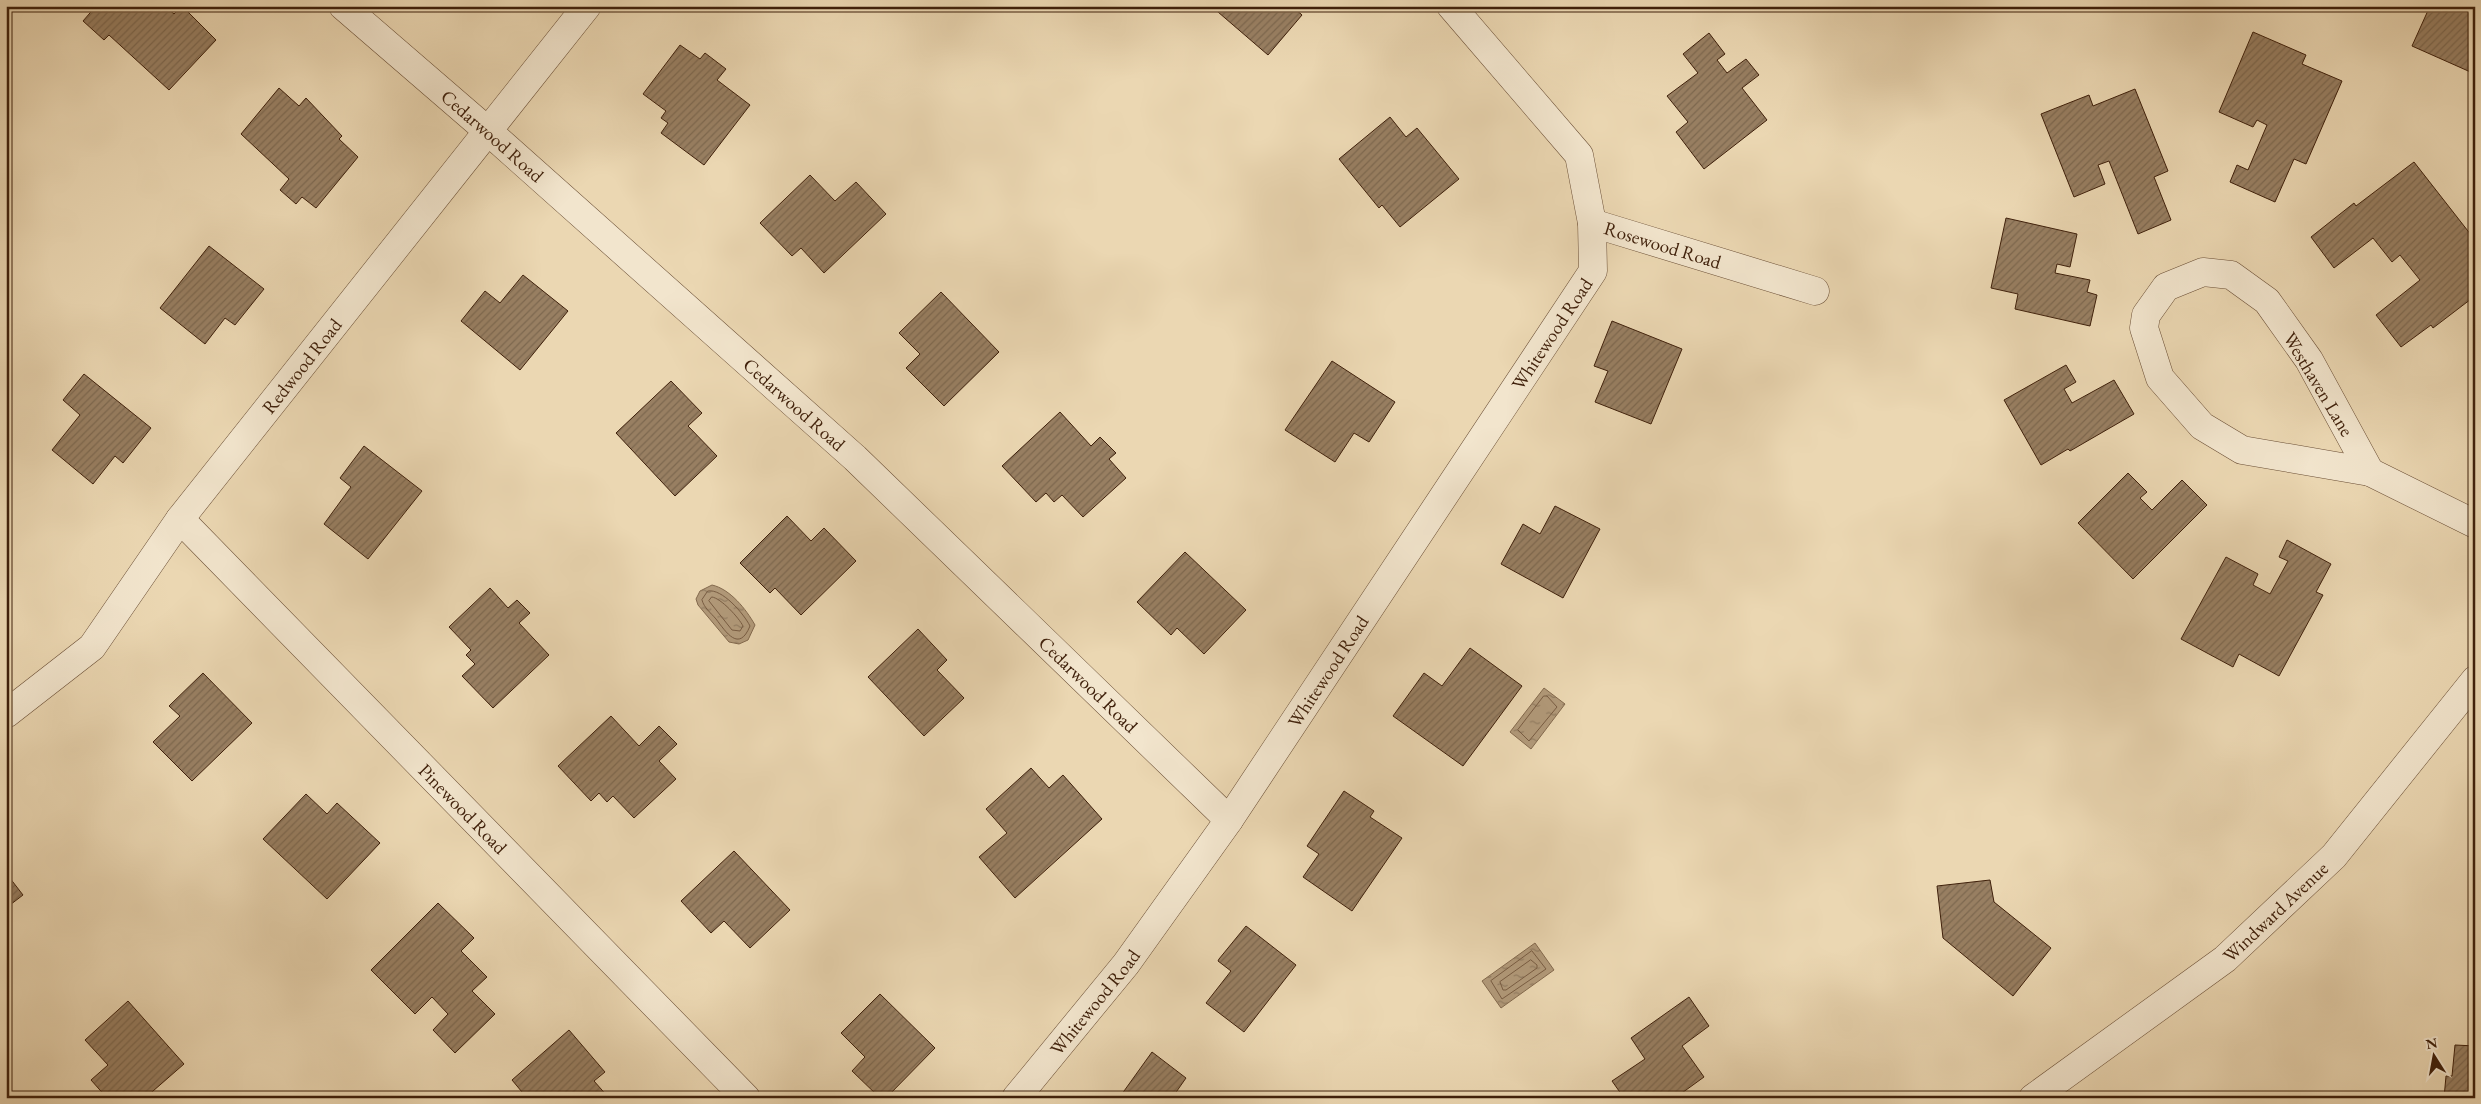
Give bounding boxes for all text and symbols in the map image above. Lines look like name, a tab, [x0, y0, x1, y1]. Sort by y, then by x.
street label: Cedarwood Road	[436, 84, 549, 188]
street label: Rosewood Road	[1601, 215, 1725, 275]
street label: Whitewood Road	[1506, 273, 1598, 395]
street label: Redwood Road	[256, 313, 348, 419]
street label: Westhaven Lane	[2278, 328, 2359, 441]
street label: Cedarwood Road	[738, 352, 851, 457]
street label: Whitewood Road	[1282, 610, 1375, 732]
street label: Cedarwood Road	[1033, 631, 1143, 738]
street label: Pinewood Road	[413, 758, 513, 860]
street label: Windward Avenue	[2217, 856, 2334, 968]
street label: Whitewood Road	[1044, 944, 1146, 1061]
north arrow	[2408, 1032, 2458, 1082]
text: N	[2424, 1033, 2439, 1053]

